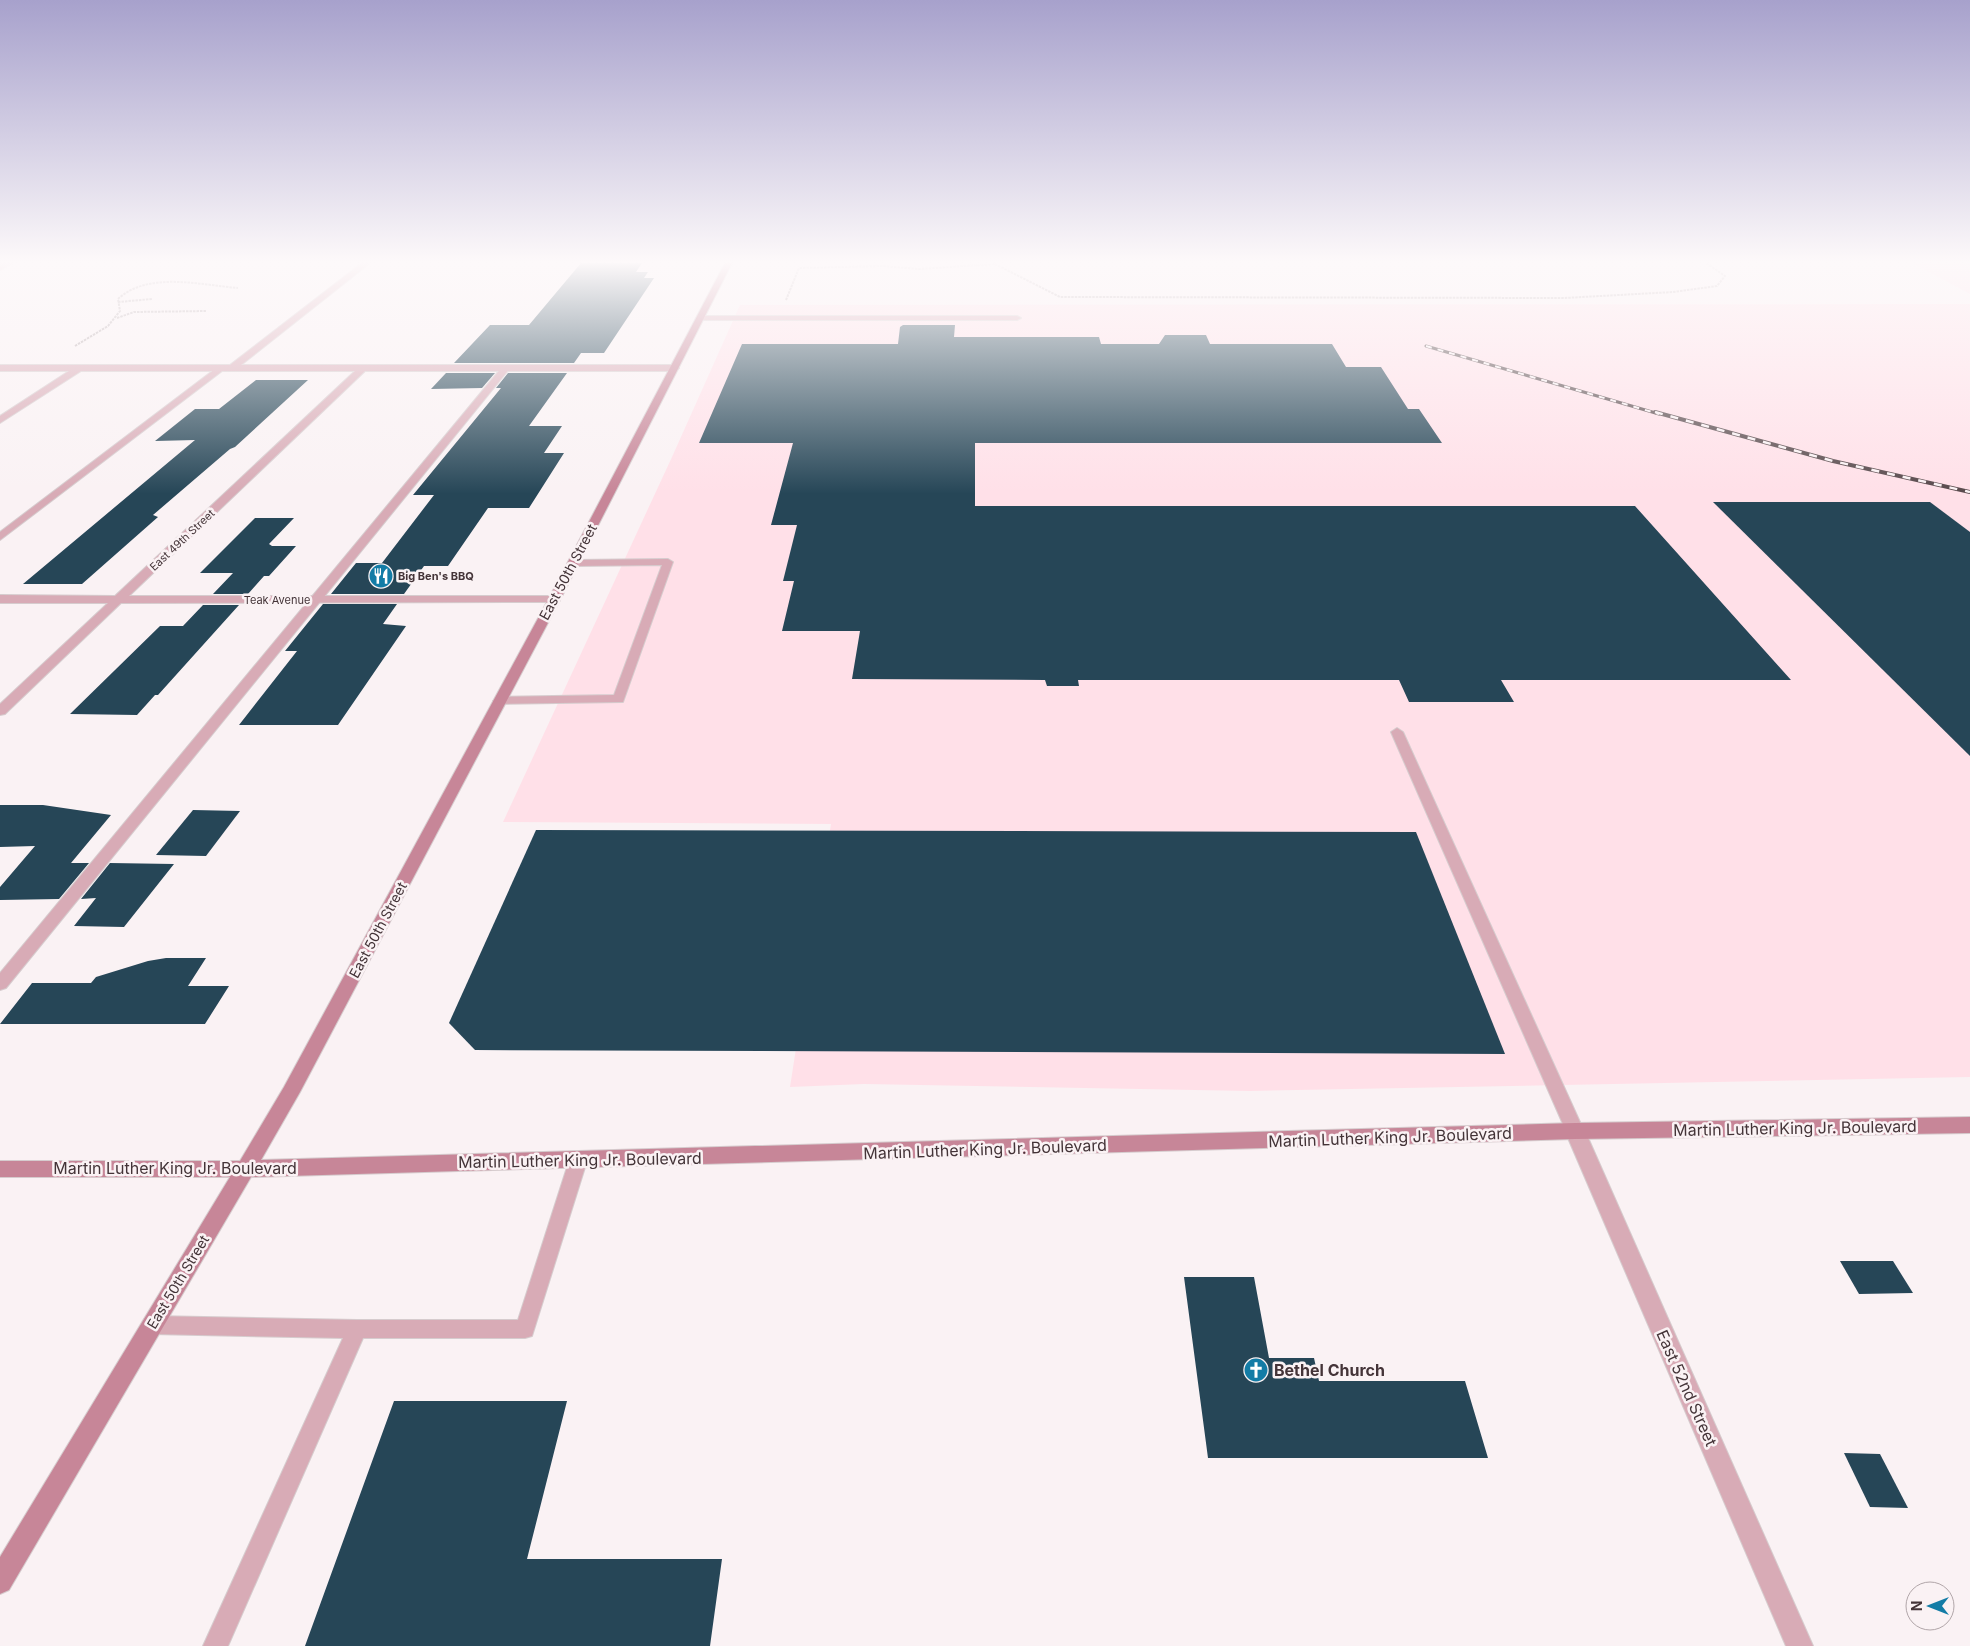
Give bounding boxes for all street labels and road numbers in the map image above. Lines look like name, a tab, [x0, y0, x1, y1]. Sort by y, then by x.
street label: East 49th Street	[147, 506, 218, 574]
street label: East 50th Street	[535, 521, 600, 623]
street label: Teak Avenue	[244, 593, 310, 607]
street label: East 50th Street	[345, 879, 410, 981]
street label: Martin Luther King Jr. Boulevard	[1673, 1116, 1917, 1140]
street label: Martin Luther King Jr. Boulevard	[1268, 1123, 1512, 1151]
street label: Martin Luther King Jr. Boulevard	[863, 1135, 1107, 1163]
street label: Martin Luther King Jr. Boulevard	[458, 1148, 702, 1172]
street label: Martin Luther King Jr. Boulevard	[53, 1158, 297, 1178]
street label: East 50th Street	[143, 1232, 212, 1332]
street label: East 52nd Street	[1652, 1327, 1722, 1449]

